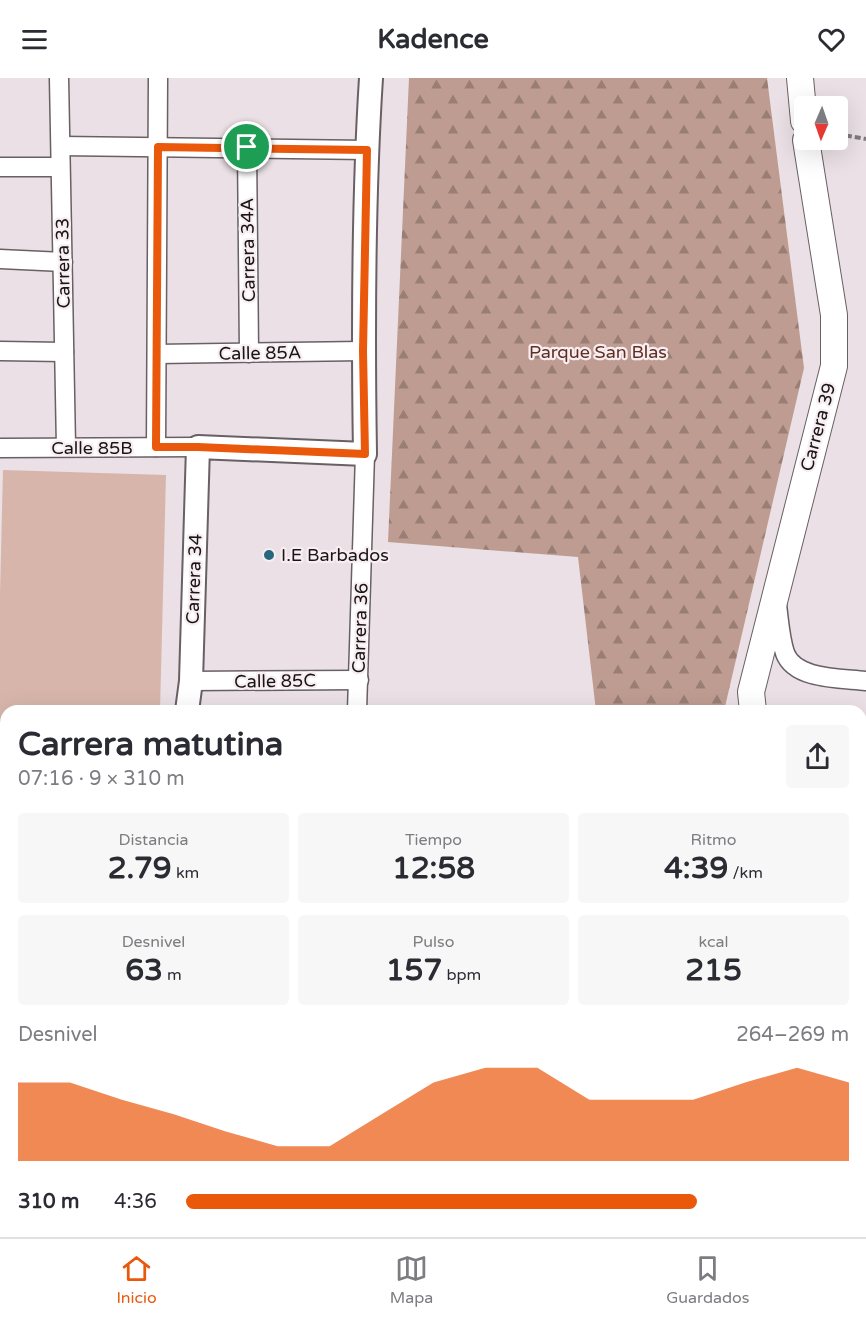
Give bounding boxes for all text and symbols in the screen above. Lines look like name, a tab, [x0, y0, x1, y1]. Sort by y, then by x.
icon: menu	[18, 23, 51, 56]
text: Kadence	[377, 23, 489, 56]
icon: heart	[815, 23, 848, 56]
north arrow	[794, 96, 848, 150]
map controls	[794, 96, 848, 150]
pin	[221, 121, 272, 172]
icon: arrive	[230, 130, 263, 163]
street label: Carrera 34A	[236, 198, 260, 302]
street label: Carrera 33	[51, 217, 75, 309]
street label: Calle 85A	[219, 341, 301, 365]
park label: Parque San Blas	[529, 341, 667, 363]
street label: Carrera 39	[796, 380, 840, 474]
street label: Calle 85B	[51, 437, 133, 459]
street label: Carrera 34	[181, 533, 207, 625]
place label: I.E Barbados	[281, 544, 389, 566]
marker: I.E Barbados	[262, 548, 276, 562]
street label: Carrera 36	[347, 582, 373, 674]
street label: Calle 85C	[234, 669, 316, 693]
text: Carrera matutina	[18, 725, 283, 764]
button: share	[786, 725, 849, 788]
text: 07:16 · 9 × 310 m	[18, 767, 185, 791]
text: Distancia	[119, 830, 188, 850]
text: Tiempo	[405, 830, 462, 850]
text: Ritmo	[691, 830, 736, 850]
text: 2.79	[108, 850, 172, 887]
text: 12:58	[392, 850, 475, 887]
text: 4:39	[664, 850, 728, 887]
text: km	[172, 863, 199, 883]
text: /km	[728, 863, 763, 883]
text: Desnivel	[122, 932, 185, 952]
text: Pulso	[413, 932, 454, 952]
text: kcal	[698, 932, 729, 952]
text: 63	[125, 952, 163, 989]
text: 157	[386, 952, 442, 989]
text: 215	[685, 952, 742, 989]
text: m	[163, 965, 182, 985]
text: bpm	[442, 965, 481, 985]
text: Desnivel	[18, 1023, 97, 1047]
text: 264–269 m	[736, 1023, 849, 1047]
text: 310 m	[18, 1190, 79, 1214]
text: 4:36	[114, 1190, 157, 1214]
tab: Inicio	[116, 1252, 157, 1308]
tab: Mapa	[390, 1252, 433, 1308]
tab: Guardados	[666, 1252, 750, 1308]

